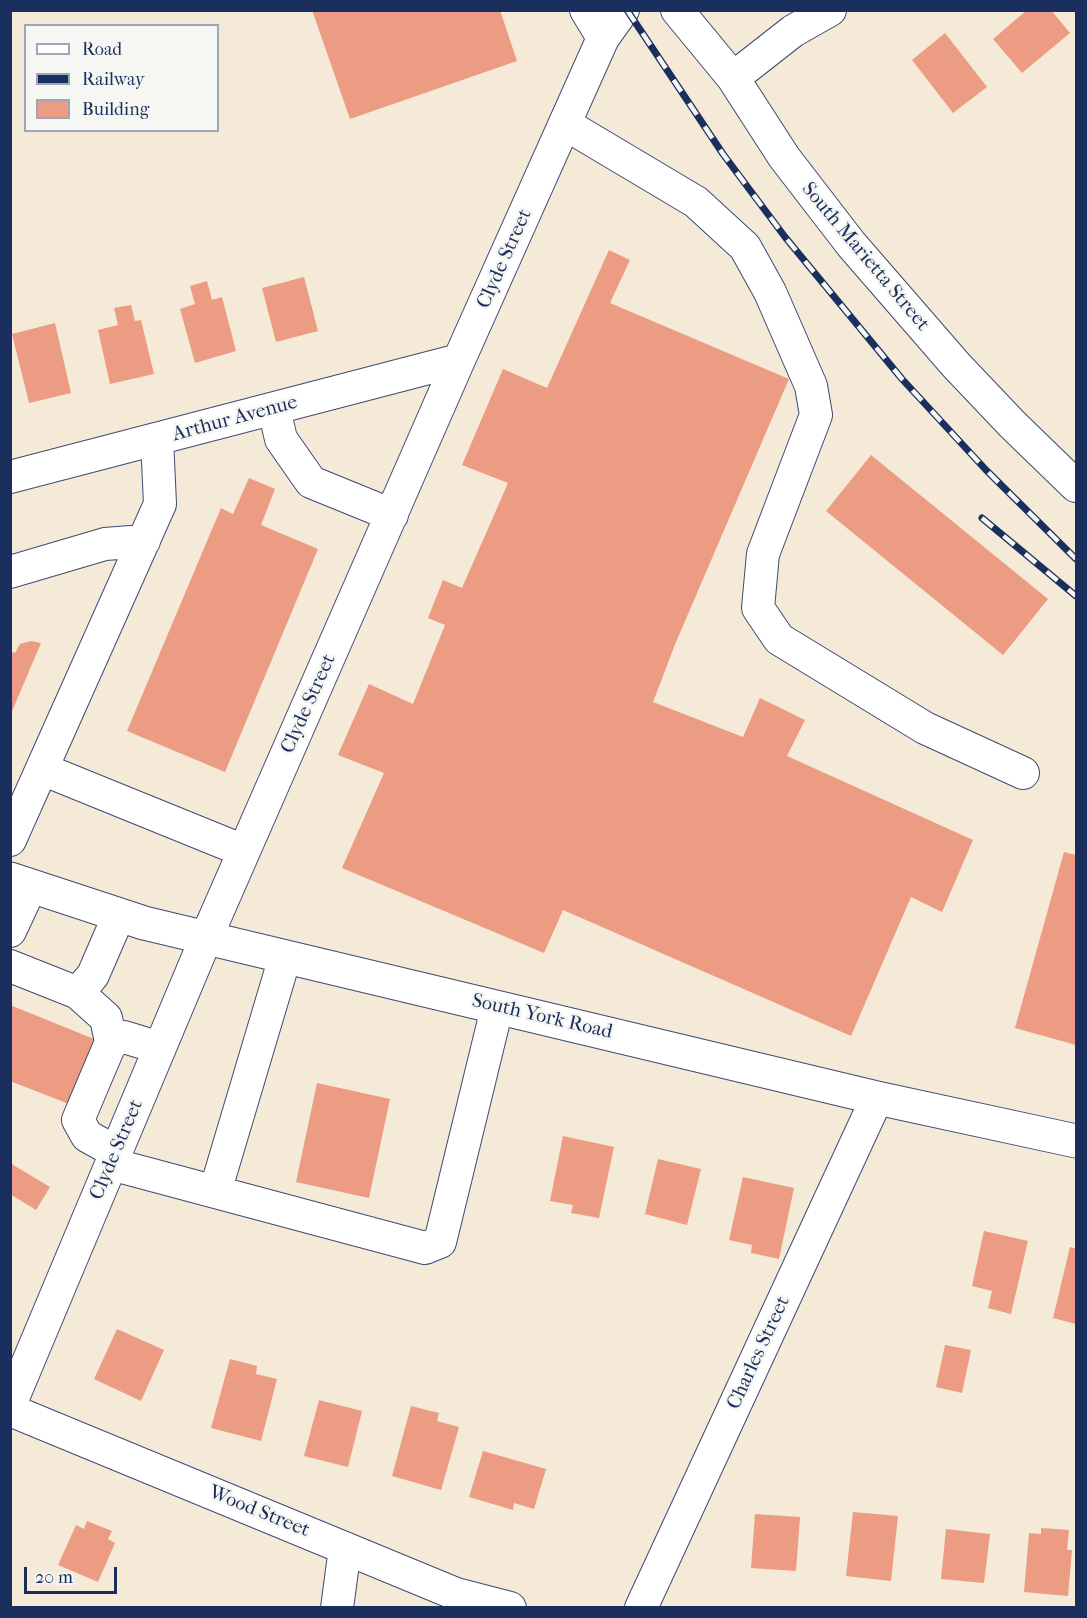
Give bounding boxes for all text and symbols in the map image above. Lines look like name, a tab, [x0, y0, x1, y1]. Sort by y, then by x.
legend	[24, 24, 219, 132]
text: Road	[82, 39, 122, 60]
text: Railway	[82, 69, 145, 90]
text: Building	[82, 99, 149, 120]
street label: South Marietta Street	[796, 178, 934, 336]
street label: Clyde Street	[472, 206, 538, 312]
street label: Arthur Avenue	[170, 391, 300, 447]
street label: Clyde Street	[276, 651, 342, 757]
street label: South York Road	[469, 989, 615, 1045]
street label: Clyde Street	[85, 1096, 149, 1204]
street label: Charles Street	[722, 1293, 796, 1413]
street label: Wood Street	[205, 1481, 313, 1543]
scale bar	[27, 1555, 120, 1593]
text: 20 m	[35, 1567, 73, 1588]

